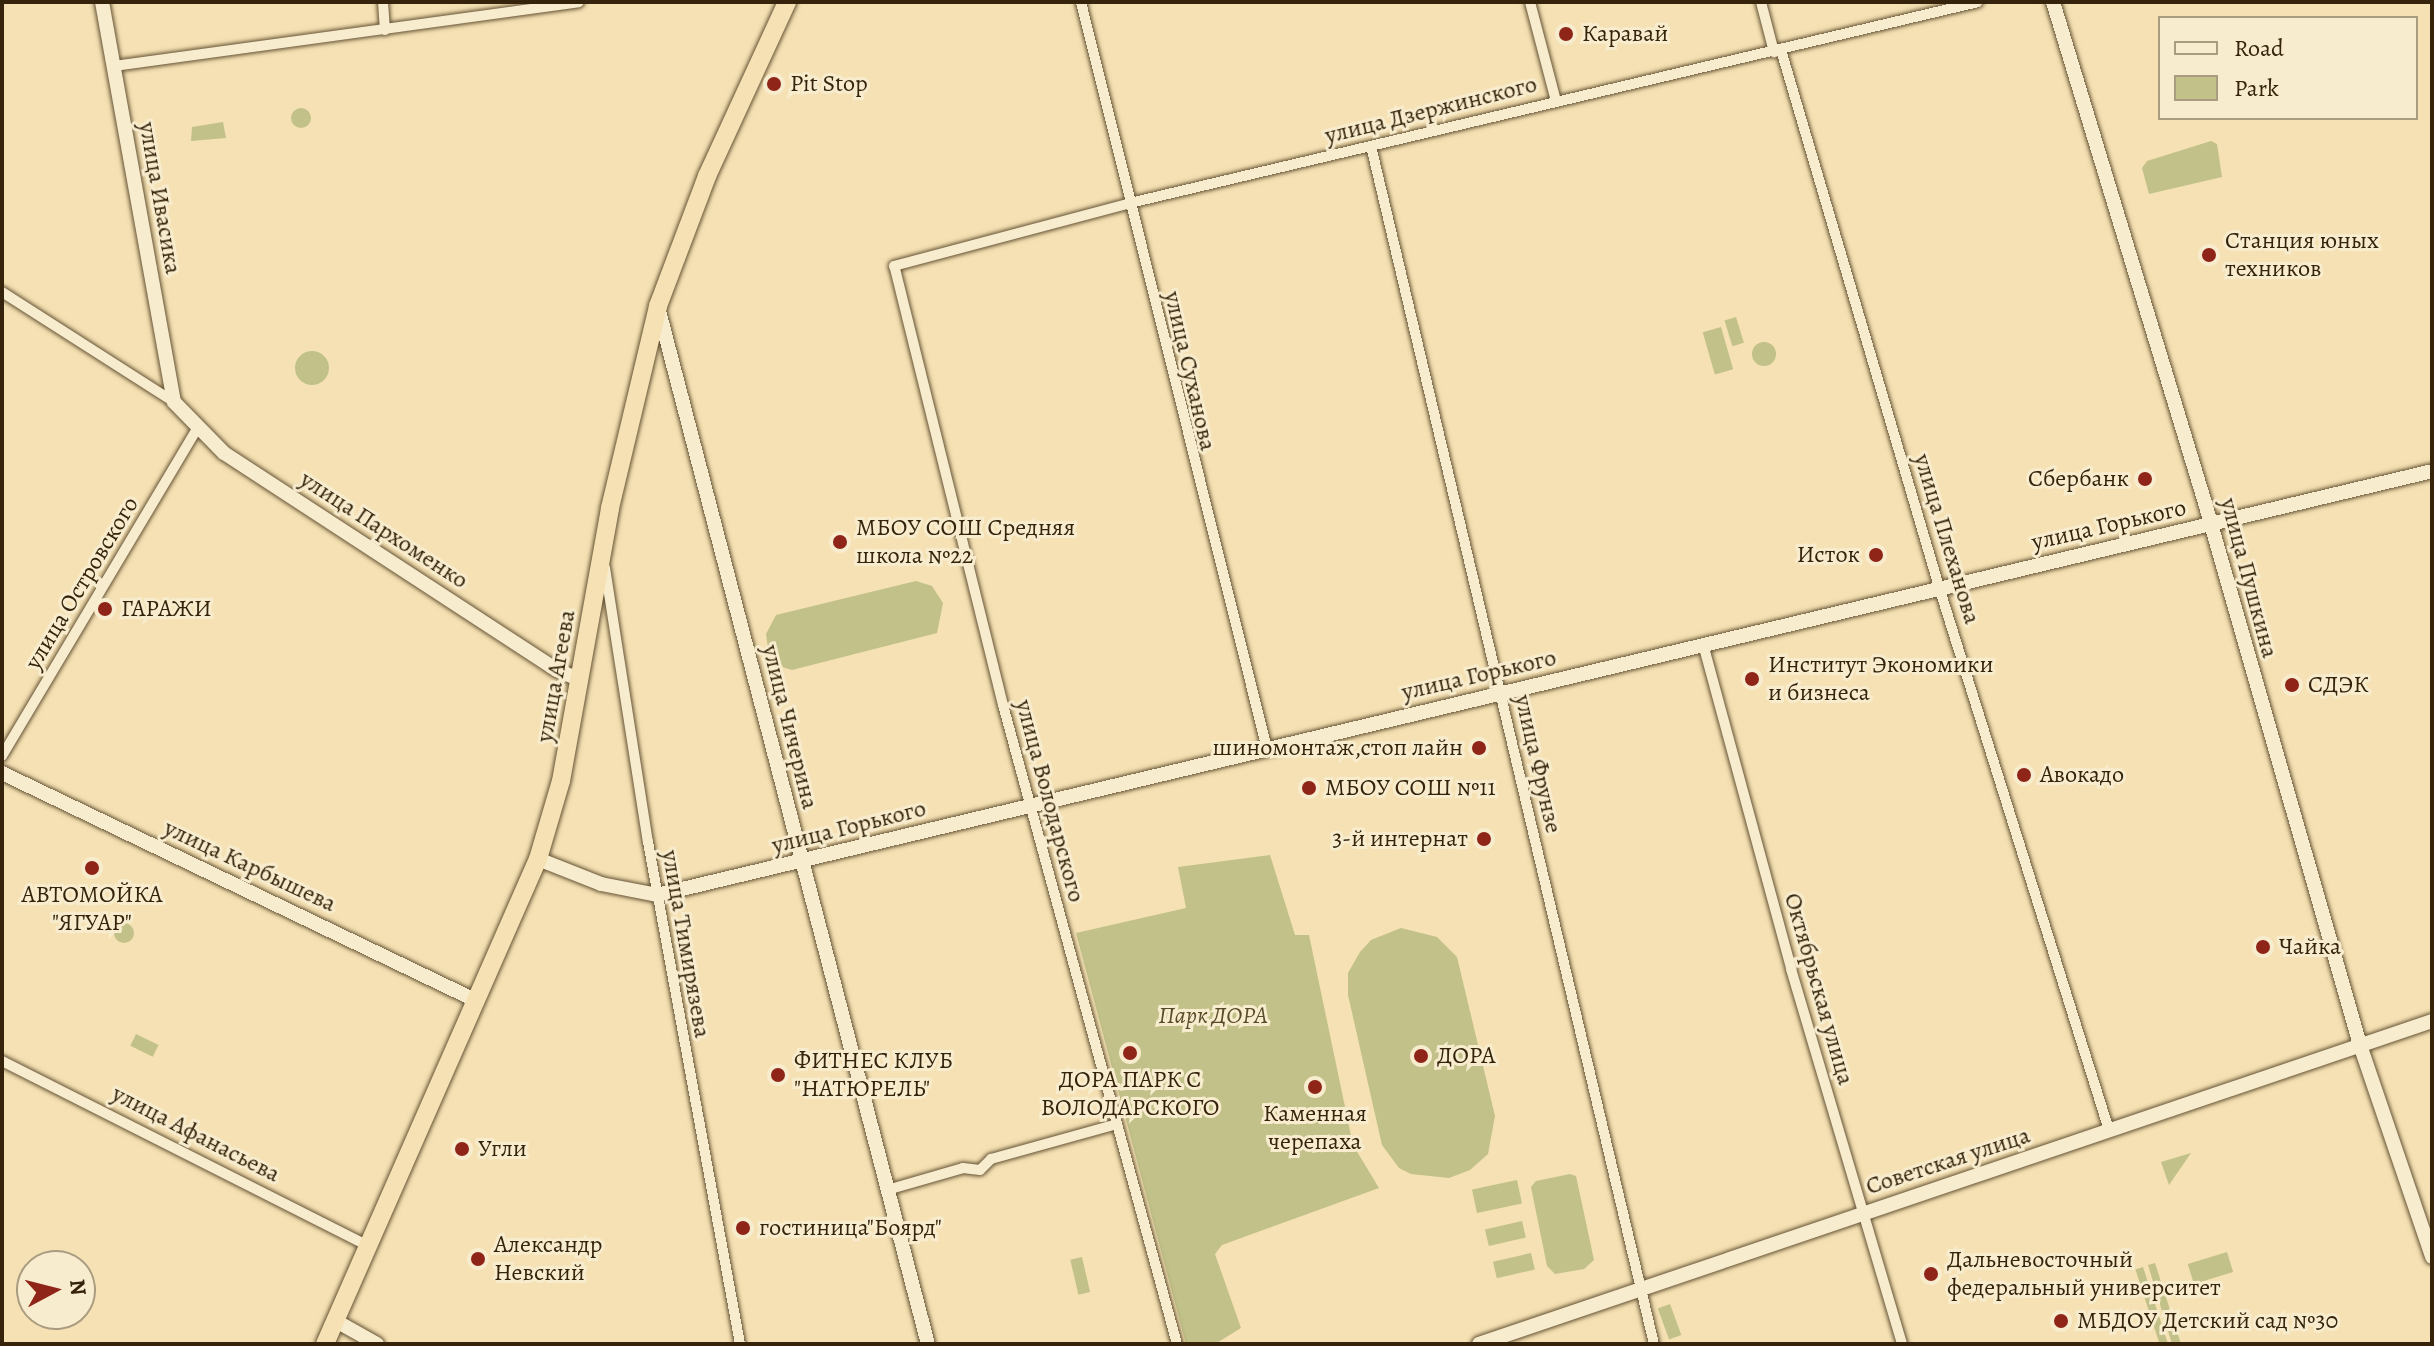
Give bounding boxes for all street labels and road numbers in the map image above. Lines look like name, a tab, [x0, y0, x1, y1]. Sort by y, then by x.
street label: улица Дзержинского	[1322, 70, 1540, 150]
street label: улица Ивасика	[132, 120, 188, 276]
street label: улица Суханова	[1158, 289, 1222, 453]
street label: улица Плеханова	[1907, 450, 1987, 628]
street label: улица Пархоменко	[295, 465, 473, 595]
street label: улица Островского	[19, 491, 145, 675]
street label: улица Горького	[2029, 493, 2189, 557]
street label: улица Пушкина	[2214, 495, 2284, 661]
street label: улица Агеева	[530, 608, 582, 744]
street label: улица Чичерина	[756, 642, 824, 812]
street label: улица Горького	[1399, 643, 1559, 707]
street label: улица Фрунзе	[1508, 692, 1568, 836]
street label: улица Володарского	[1009, 697, 1091, 905]
street label: улица Горького	[769, 794, 929, 860]
street label: улица Карбышева	[159, 814, 341, 918]
street label: улица Тимирязева	[655, 848, 717, 1040]
street label: Октябрьская улица	[1778, 890, 1860, 1088]
street label: улица Афанасьева	[107, 1079, 285, 1189]
street label: Советская улица	[1862, 1121, 2034, 1201]

